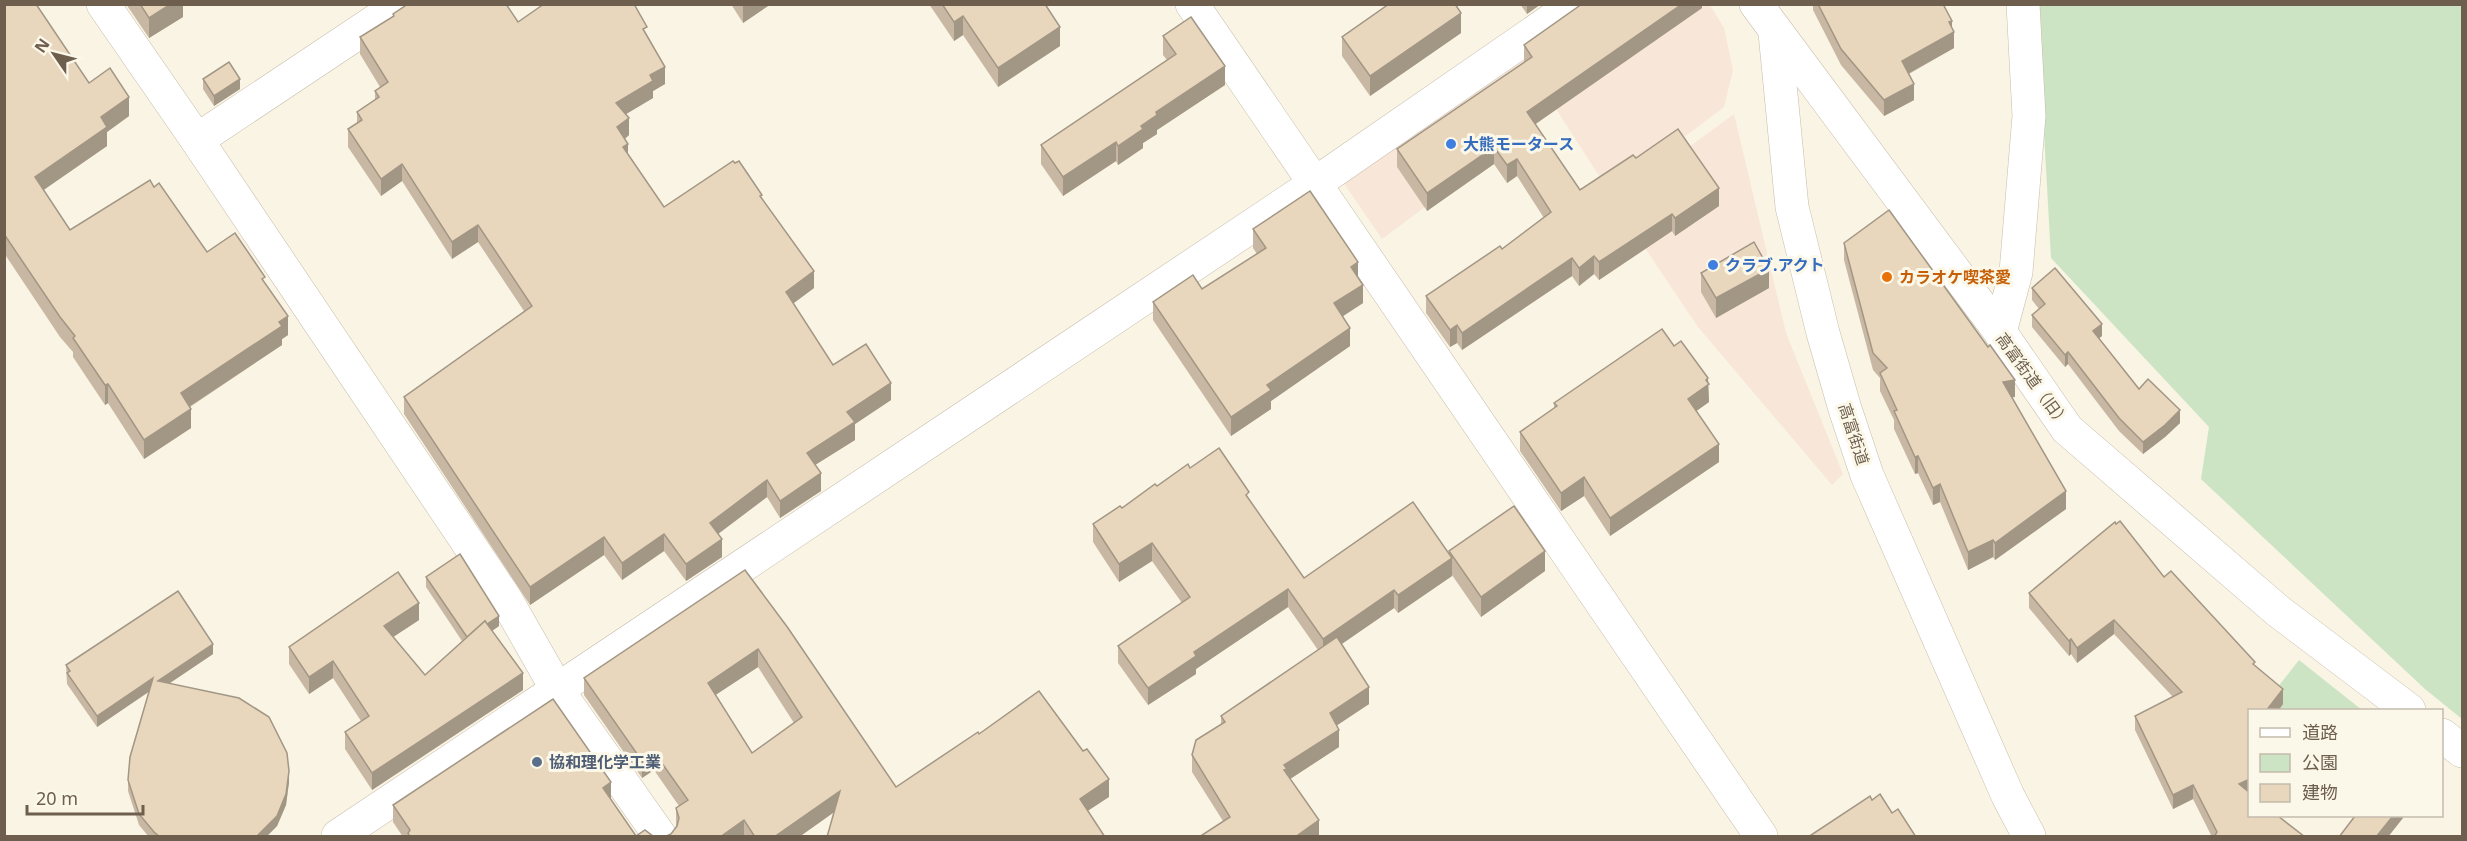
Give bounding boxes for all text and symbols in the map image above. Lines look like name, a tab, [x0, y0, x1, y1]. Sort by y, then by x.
north arrow	[24, 24, 84, 84]
text: N	[29, 34, 54, 57]
place label: 大熊モータース	[1463, 133, 1574, 155]
marker: 大熊モータース	[1444, 137, 1458, 151]
place label: クラブ.アクト	[1725, 254, 1825, 276]
marker: クラブ.アクト	[1706, 258, 1720, 272]
place label: カラオケ喫茶愛	[1899, 266, 2011, 288]
marker: カラオケ喫茶愛	[1880, 270, 1894, 284]
street label: 高富街道（旧）	[1991, 328, 2075, 432]
street label: 高富街道	[1834, 400, 1874, 468]
legend	[2248, 709, 2443, 817]
text: 道路	[2302, 720, 2338, 744]
text: 公園	[2302, 750, 2338, 774]
place label: 協和理化学工業	[549, 751, 661, 773]
marker: 協和理化学工業	[530, 755, 544, 769]
scale bar	[27, 778, 142, 816]
text: 建物	[2302, 780, 2338, 804]
text: 20 m	[36, 786, 78, 810]

